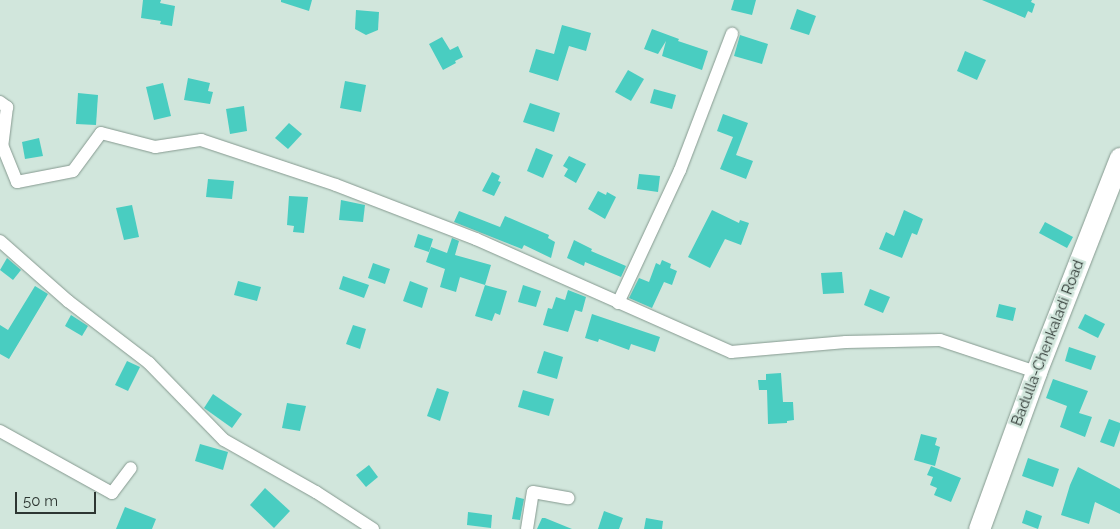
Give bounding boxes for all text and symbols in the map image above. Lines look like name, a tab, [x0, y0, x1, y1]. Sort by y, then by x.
street label: Badulla-Chenkaladi Road	[1008, 257, 1088, 429]
scale bar	[18, 482, 99, 514]
text: 50 m	[23, 492, 58, 510]

